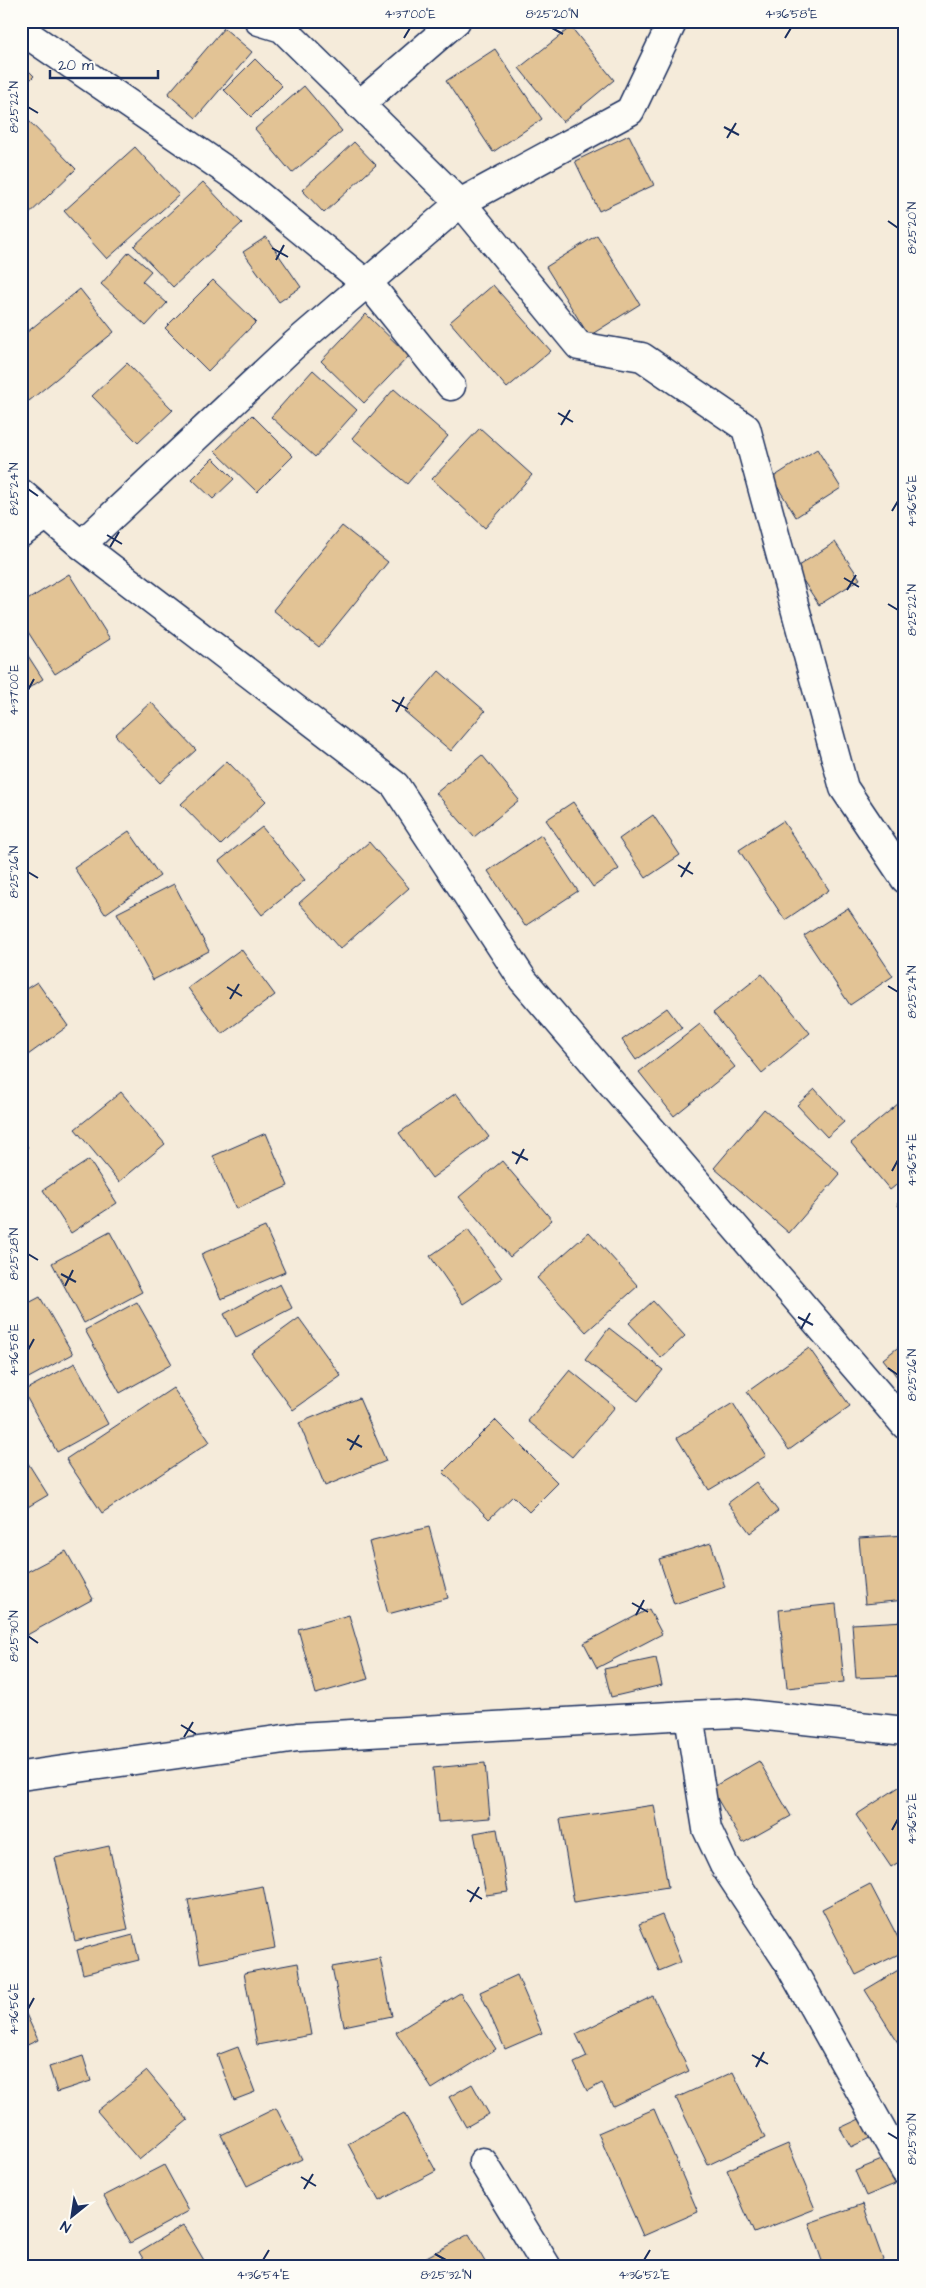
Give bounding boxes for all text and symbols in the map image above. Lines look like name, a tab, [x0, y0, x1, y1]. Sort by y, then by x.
text: 4°37'00"E	[384, 6, 436, 23]
text: 8°25'20"N	[526, 6, 579, 23]
text: 4°36'58"E	[765, 6, 817, 23]
scale bar	[50, 48, 158, 80]
text: 20 m	[58, 55, 94, 76]
text: 8°25'22"N	[6, 81, 23, 133]
text: 8°25'20"N	[904, 201, 921, 254]
text: 8°25'24"N	[6, 462, 23, 516]
text: 4°36'56"E	[904, 475, 921, 527]
text: 8°25'22"N	[904, 584, 921, 636]
text: 4°37'00"E	[6, 664, 23, 716]
text: 8°25'26"N	[6, 845, 23, 898]
text: 8°25'24"N	[904, 965, 921, 1019]
text: 4°36'54"E	[904, 1134, 921, 1186]
text: 8°25'28"N	[6, 1227, 23, 1280]
text: 4°36'58"E	[6, 1324, 23, 1376]
text: 8°25'26"N	[904, 1348, 921, 1401]
text: 8°25'30"N	[6, 1610, 23, 1662]
text: 4°36'52"E	[904, 1793, 921, 1845]
text: 4°36'56"E	[6, 1983, 23, 2035]
text: 8°25'30"N	[904, 2113, 921, 2165]
north arrow	[48, 2190, 98, 2240]
text: N	[57, 2215, 75, 2237]
text: 4°36'54"E	[237, 2267, 289, 2284]
text: 8°25'32"N	[420, 2267, 472, 2284]
text: 4°36'52"E	[618, 2267, 670, 2284]

